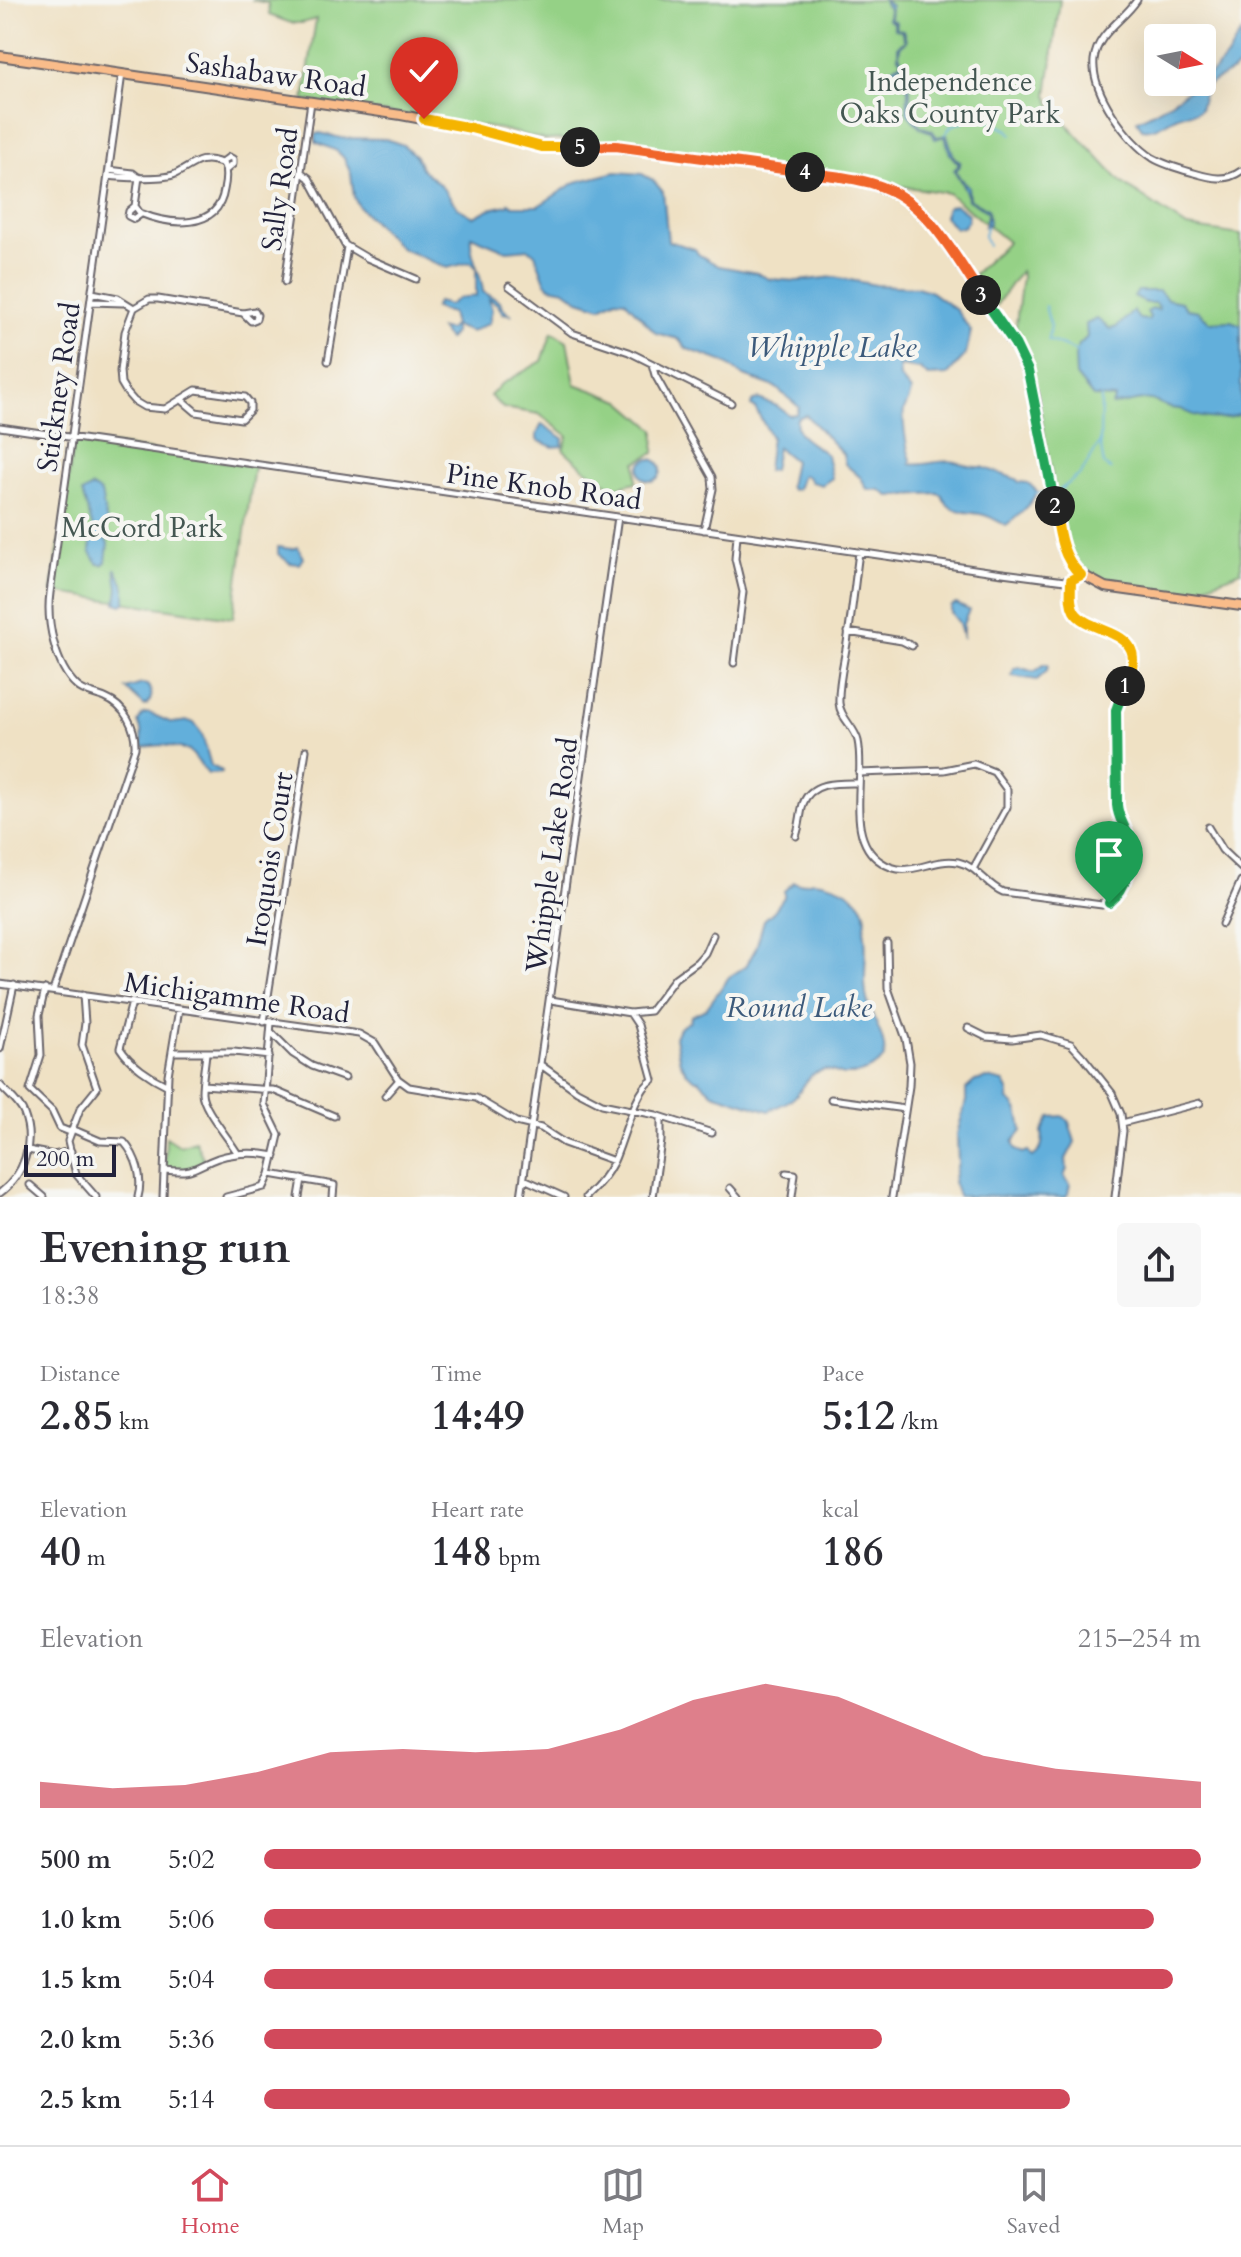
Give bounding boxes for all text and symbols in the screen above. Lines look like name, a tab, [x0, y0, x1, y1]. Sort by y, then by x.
north arrow	[1144, 24, 1216, 96]
map controls	[1144, 24, 1216, 96]
pin	[390, 37, 458, 119]
street label: Sashabaw Road	[183, 44, 369, 106]
icon: check	[402, 49, 446, 93]
park label: Independence Oaks County Park	[839, 63, 1061, 133]
street label: Sally Road	[253, 125, 307, 253]
pin: 5	[560, 127, 600, 167]
text: 5	[574, 132, 586, 162]
pin: 4	[785, 152, 825, 192]
text: 4	[799, 157, 811, 187]
pin: 3	[961, 275, 1001, 315]
text: 3	[975, 280, 987, 310]
street label: Stickney Road	[28, 300, 90, 474]
water label: Whipple Lake	[747, 327, 917, 368]
street label: Pine Knob Road	[444, 454, 644, 519]
pin: 2	[1035, 486, 1075, 526]
text: 2	[1049, 491, 1061, 521]
park label: McCord Park	[61, 509, 223, 547]
pin: 1	[1105, 666, 1145, 706]
text: 1	[1119, 671, 1131, 701]
street label: Whipple Lake Road	[517, 735, 587, 976]
street label: Iroquois Court	[237, 769, 303, 949]
pin	[1075, 821, 1143, 903]
icon: arrive	[1087, 833, 1131, 877]
street label: Michigamme Road	[122, 963, 352, 1033]
water label: Round Lake	[726, 987, 872, 1028]
scale bar	[24, 1141, 116, 1177]
text: 200 m	[36, 1144, 94, 1174]
text: Evening run	[40, 1218, 290, 1278]
button: share	[1117, 1223, 1201, 1307]
text: 18:38	[40, 1278, 100, 1313]
text: Distance	[40, 1359, 120, 1389]
text: Time	[431, 1359, 482, 1389]
text: Pace	[822, 1359, 865, 1389]
text: 2.85	[40, 1389, 113, 1444]
text: 14:49	[431, 1389, 525, 1444]
text: 5:12	[822, 1389, 895, 1444]
text: km	[113, 1407, 149, 1437]
text: /km	[895, 1407, 939, 1437]
text: Elevation	[40, 1495, 127, 1525]
text: Heart rate	[431, 1495, 524, 1525]
text: kcal	[822, 1495, 859, 1525]
text: 40	[40, 1525, 81, 1580]
text: 148	[431, 1525, 492, 1580]
text: 186	[822, 1525, 883, 1580]
text: m	[81, 1543, 106, 1573]
text: bpm	[492, 1543, 541, 1573]
text: Elevation	[40, 1621, 143, 1656]
text: 215–254 m	[1078, 1621, 1201, 1656]
text: 500 m	[40, 1842, 111, 1877]
text: 5:02	[168, 1842, 215, 1877]
text: 1.0 km	[40, 1902, 121, 1937]
text: 5:06	[168, 1902, 215, 1937]
text: 1.5 km	[40, 1962, 121, 1997]
text: 5:04	[168, 1962, 215, 1997]
text: 2.0 km	[40, 2022, 121, 2057]
text: 5:36	[168, 2022, 215, 2057]
text: 2.5 km	[40, 2082, 121, 2117]
text: 5:14	[168, 2082, 215, 2117]
tab: Home	[181, 2163, 240, 2241]
tab: Map	[601, 2163, 645, 2241]
tab: Saved	[1007, 2163, 1060, 2241]

